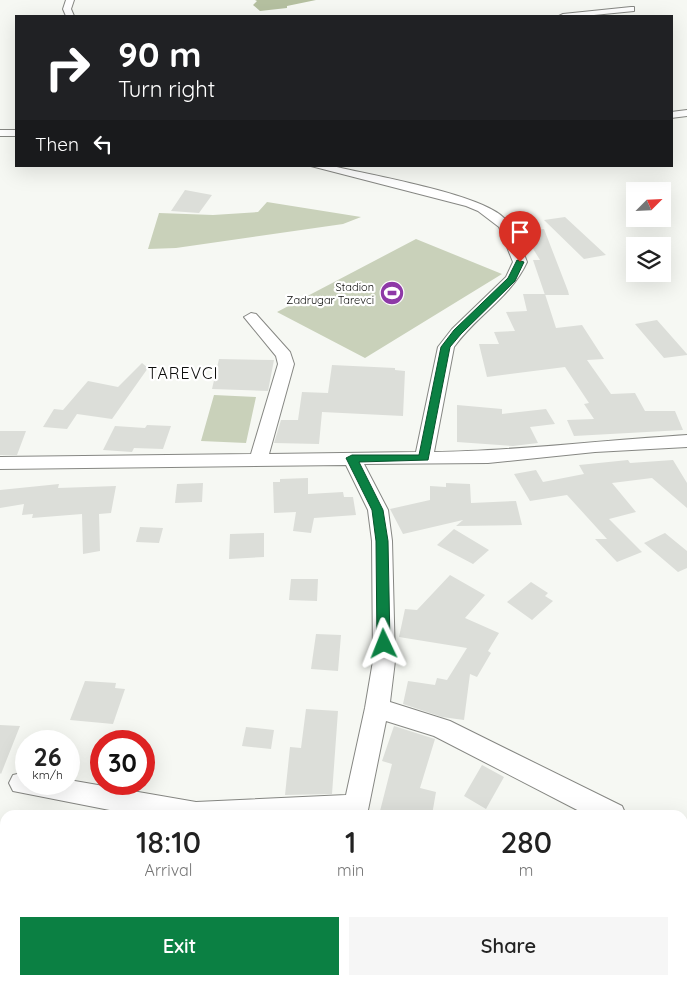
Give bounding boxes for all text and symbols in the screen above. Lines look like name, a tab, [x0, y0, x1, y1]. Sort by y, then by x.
text: 90 m	[118, 32, 201, 76]
icon: right	[35, 35, 100, 100]
text: Turn right	[118, 75, 215, 103]
icon: left	[89, 130, 117, 158]
text: Then	[35, 132, 79, 156]
north arrow	[626, 182, 671, 228]
map controls	[626, 182, 671, 282]
pin	[499, 211, 541, 262]
icon: arrive	[506, 218, 534, 246]
button: layers	[626, 237, 671, 282]
place label: Stadion Zadrugar Tarevci	[286, 280, 374, 307]
sports icon: Stadion Zadrugar Tarevci	[379, 280, 405, 306]
district label: TAREVCI	[148, 363, 218, 383]
position arrow	[357, 617, 409, 669]
speed limit sign: 30	[90, 730, 155, 795]
text: 26	[33, 741, 62, 772]
text: km/h	[32, 767, 63, 782]
text: 18:10	[136, 823, 201, 861]
text: 1	[345, 823, 356, 861]
text: 280	[500, 823, 552, 861]
text: Arrival	[145, 860, 192, 880]
text: min	[337, 860, 364, 880]
text: m	[519, 860, 533, 880]
button: Exit	[20, 917, 339, 975]
button: Share	[349, 917, 668, 975]

